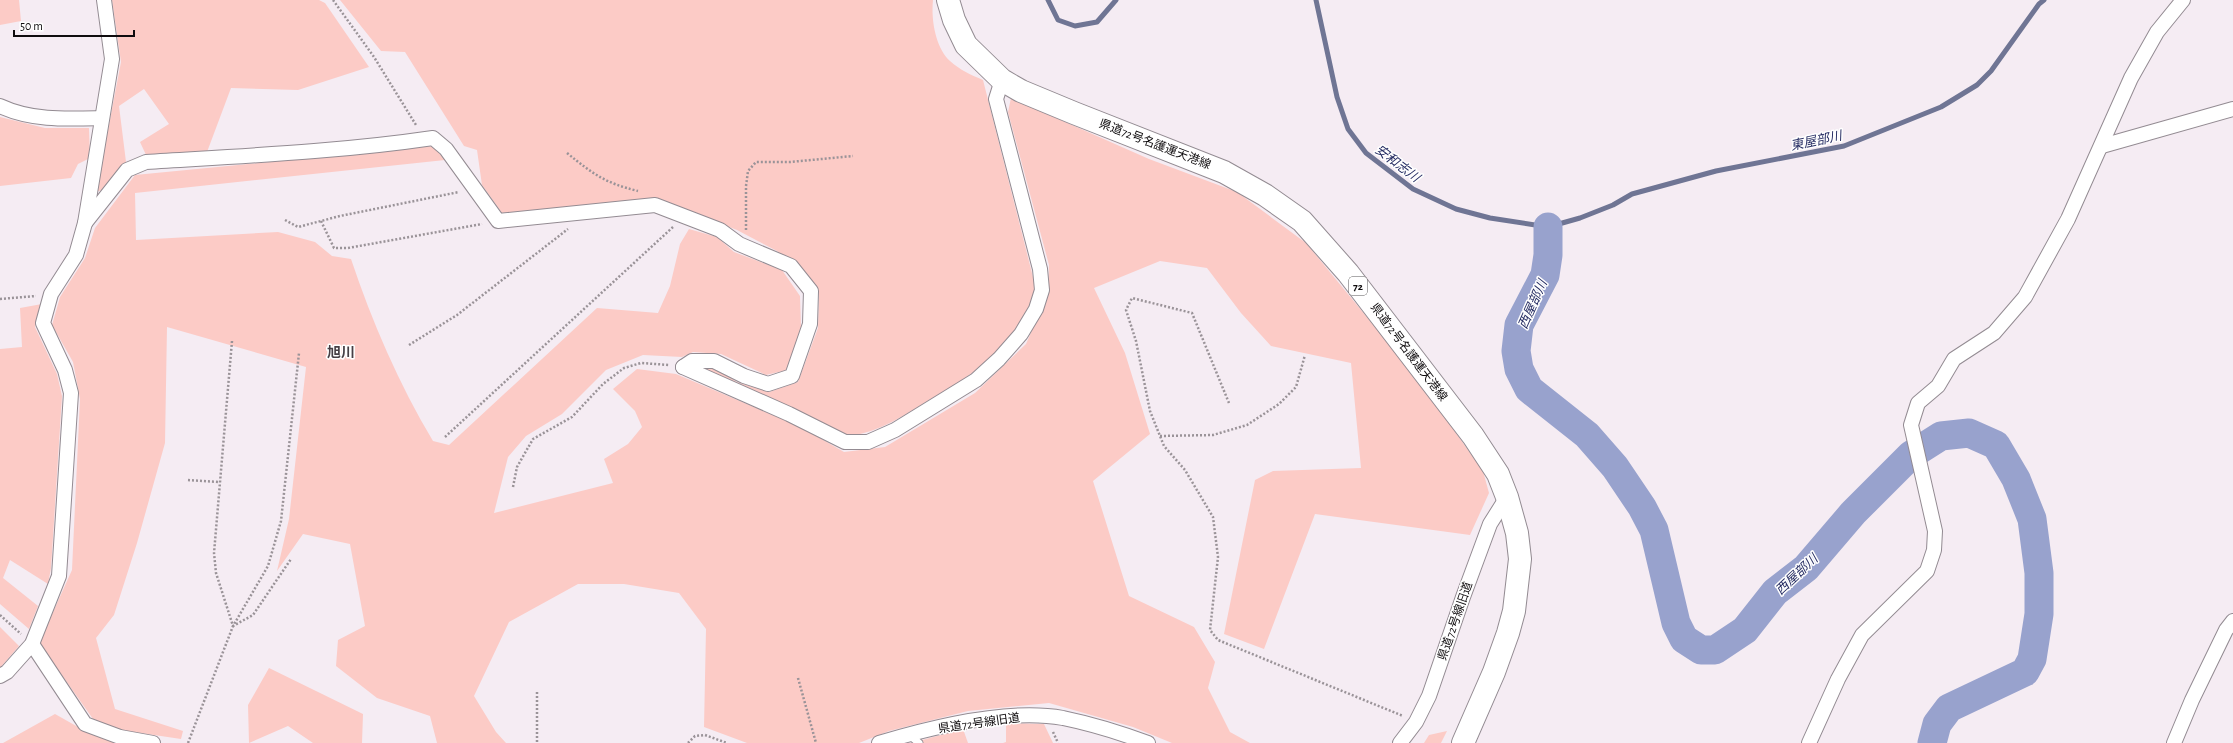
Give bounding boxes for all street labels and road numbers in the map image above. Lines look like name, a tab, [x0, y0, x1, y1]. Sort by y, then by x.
street label: 県道72号名護運天港線	[1098, 116, 1213, 171]
road number: 72	[1349, 277, 1367, 295]
street label: 県道72号名護運天港線	[1369, 300, 1450, 403]
street label: 県道72号線旧道	[1435, 580, 1474, 662]
street label: 県道72号線旧道	[937, 710, 1021, 735]

